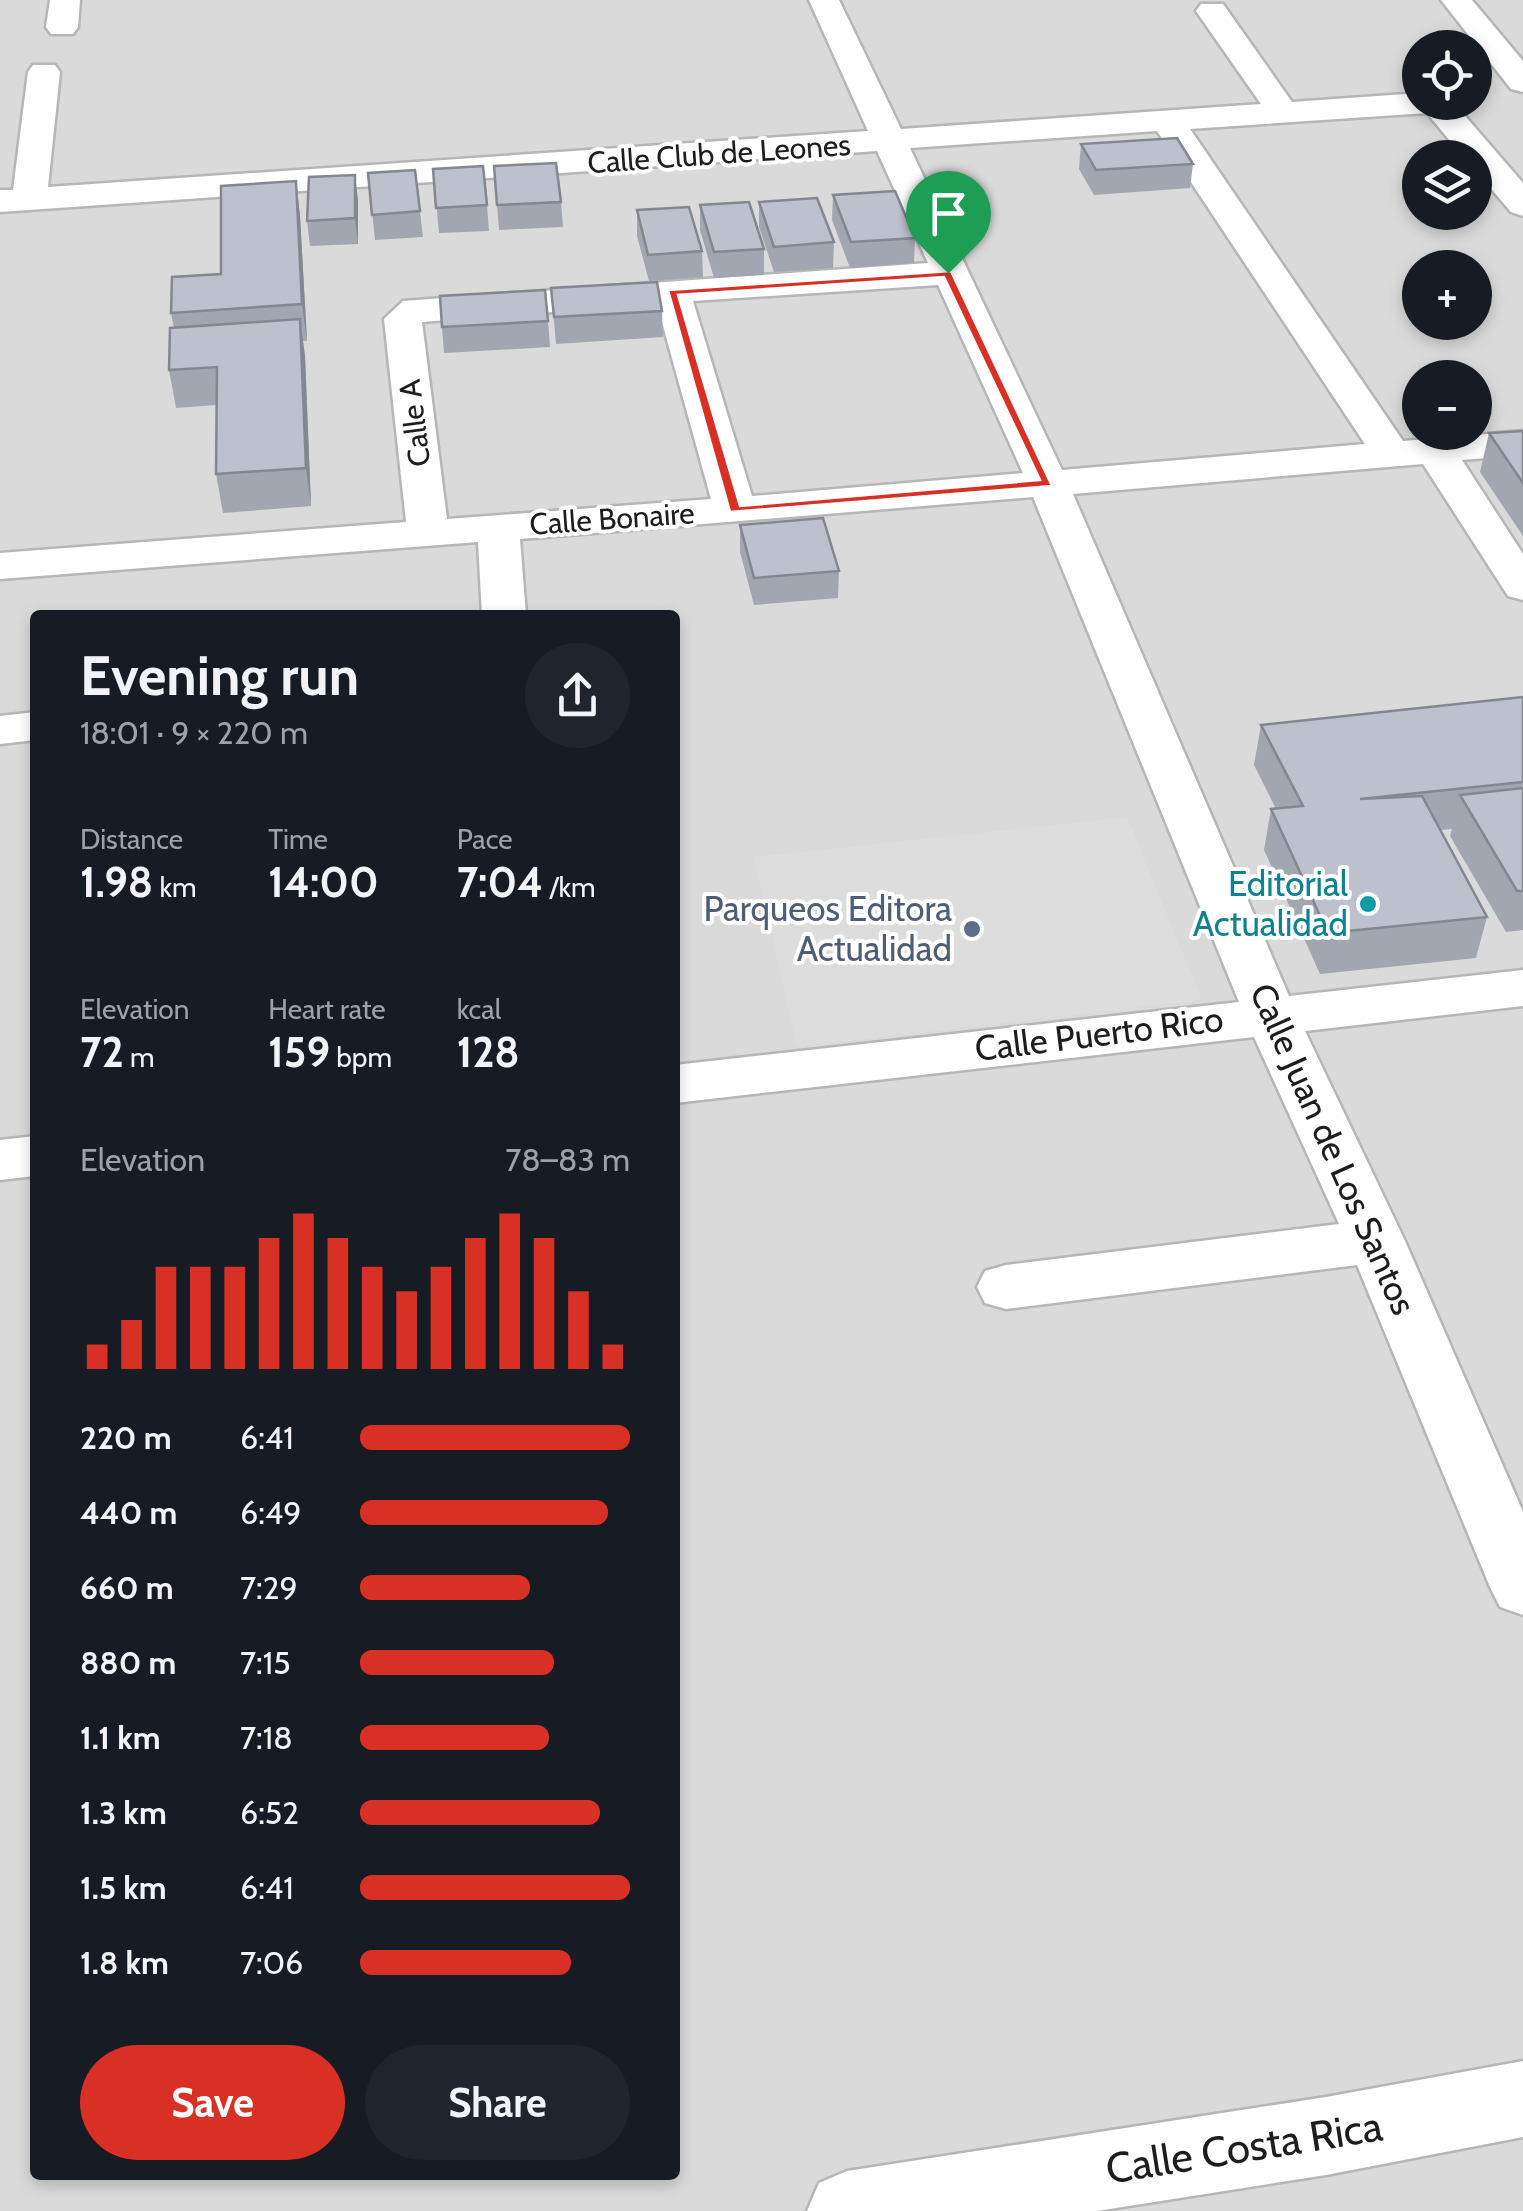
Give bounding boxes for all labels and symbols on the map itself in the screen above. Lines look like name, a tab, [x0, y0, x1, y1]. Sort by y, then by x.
street label: Calle Club de Leones	[586, 126, 852, 181]
pin	[906, 171, 991, 274]
street label: Calle A	[391, 377, 438, 469]
street label: Calle Bonaire	[528, 494, 696, 543]
place label: Editorial Actualidad	[1193, 862, 1349, 945]
place label: Parqueos Editora Actualidad	[704, 887, 952, 970]
marker: Editorial Actualidad	[1357, 893, 1379, 915]
marker: Parqueos Editora Actualidad	[961, 918, 983, 940]
street label: Calle Juan de Los Santos	[1241, 977, 1426, 1321]
street label: Calle Puerto Rico	[972, 997, 1225, 1070]
street label: Calle Costa Rica	[1102, 2099, 1386, 2195]

